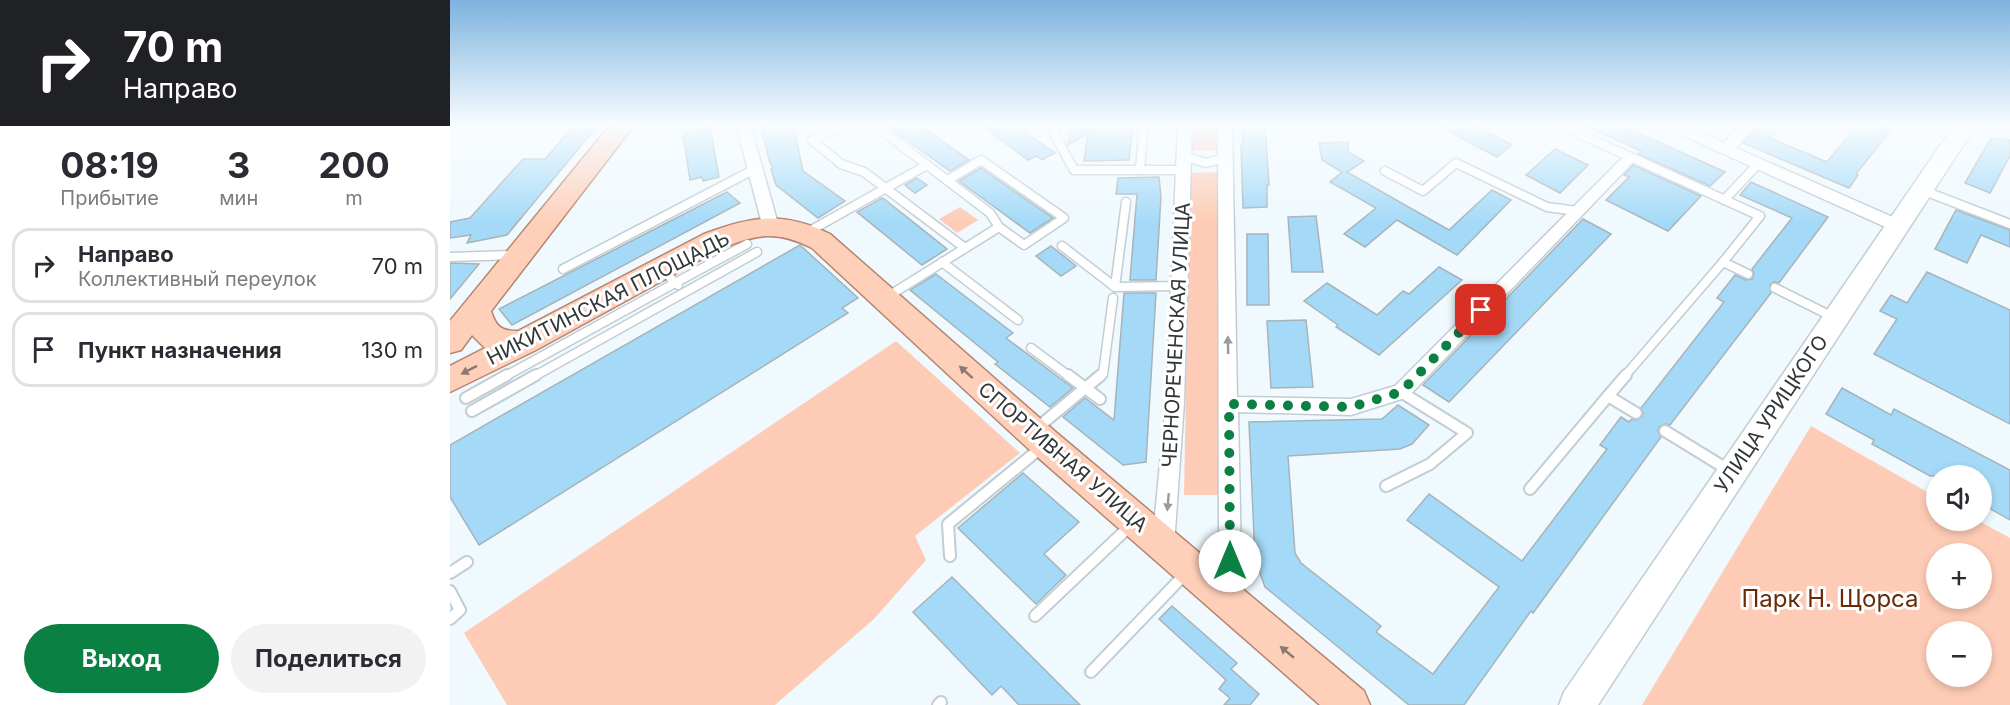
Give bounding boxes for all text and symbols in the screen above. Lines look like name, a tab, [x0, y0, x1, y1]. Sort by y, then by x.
text: 70 m	[123, 21, 223, 72]
icon: right	[24, 24, 102, 102]
text: Направо	[123, 72, 238, 105]
text: 08:19	[60, 143, 159, 187]
text: 3	[227, 143, 250, 187]
text: 200	[319, 143, 390, 187]
text: Прибытие	[60, 186, 159, 210]
text: мин	[219, 186, 258, 210]
text: m	[345, 186, 363, 210]
street label: ЧЕРНОРЕЧЕНСКАЯ УЛИЦА	[1157, 201, 1195, 468]
street label: НИКИТИНСКАЯ ПЛОЩАДЬ	[483, 226, 733, 370]
text: Направо	[78, 241, 174, 267]
icon: right	[27, 249, 60, 282]
text: 70 m	[372, 253, 423, 279]
text: Коллективный переулок	[78, 267, 317, 291]
pin	[1455, 284, 1506, 335]
icon: arrive	[1464, 293, 1497, 326]
street label: УЛИЦА УРИЦКОГО	[1709, 330, 1833, 498]
icon: arrive	[27, 333, 60, 366]
one-way arrow	[1223, 336, 1233, 355]
text: Пункт назначения	[78, 337, 282, 363]
text: 130 m	[361, 337, 423, 363]
one-way arrow	[460, 366, 477, 375]
one-way arrow	[959, 366, 974, 379]
street label: СПОРТИВНАЯ УЛИЦА	[973, 377, 1153, 537]
map controls	[1926, 465, 1992, 687]
button: sound	[1926, 465, 1992, 531]
one-way arrow	[1163, 492, 1173, 511]
position arrow	[1198, 529, 1262, 593]
button: +	[1926, 543, 1992, 609]
park label: Парк Н. Щорса	[1741, 584, 1919, 613]
button: −	[1926, 621, 1992, 687]
button: Выход	[24, 624, 219, 693]
button: Поделиться	[231, 624, 426, 693]
one-way arrow	[1280, 646, 1295, 659]

